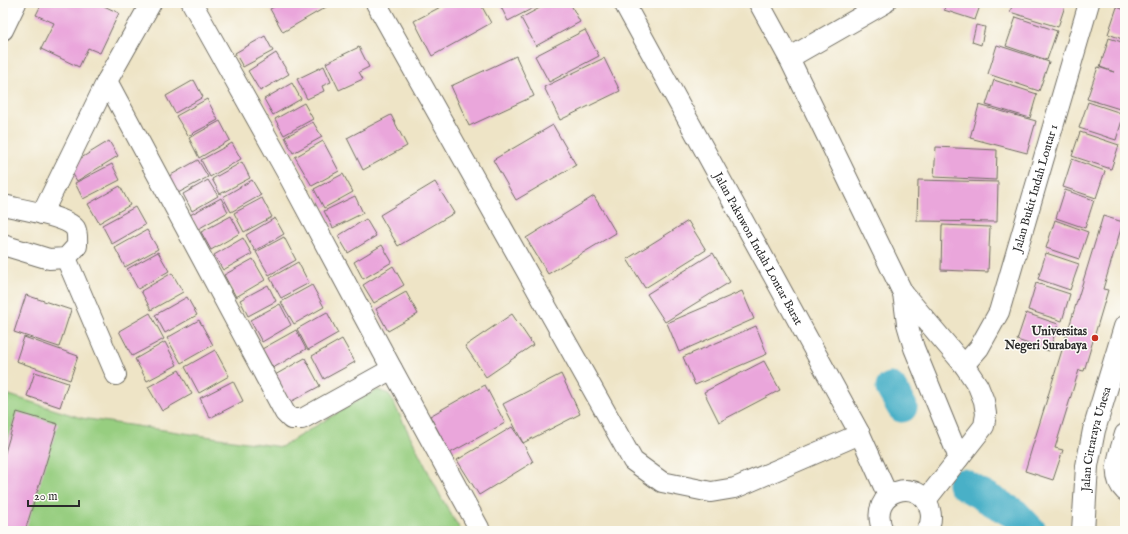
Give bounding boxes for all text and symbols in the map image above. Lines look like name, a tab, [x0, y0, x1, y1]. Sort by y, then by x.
street label: Jalan Bukit Indah Lontar 1	[1009, 122, 1061, 256]
street label: Jalan Pakuwon Indah Lontar Barat	[709, 168, 806, 328]
place label: Universitas Negeri Surabaya	[1004, 324, 1088, 354]
marker: Universitas Negeri Surabaya	[1090, 333, 1100, 343]
street label: Jalan Citraraya Unesa	[1078, 384, 1114, 494]
scale bar	[28, 482, 79, 508]
text: 20 m	[34, 489, 57, 504]

